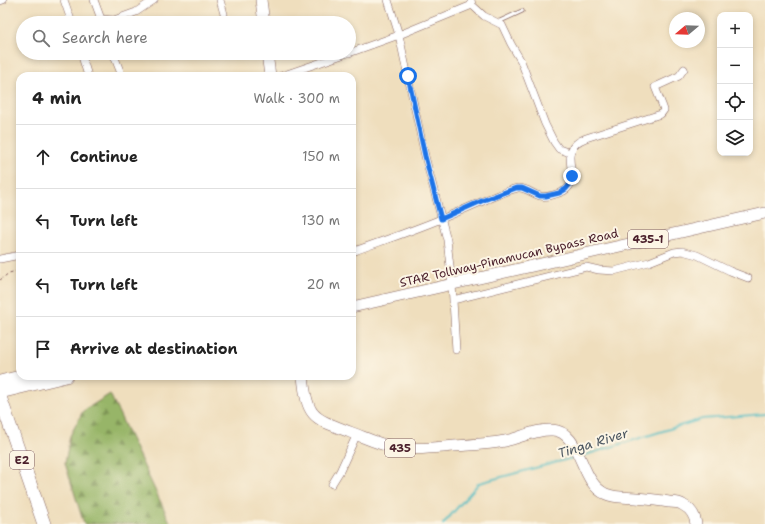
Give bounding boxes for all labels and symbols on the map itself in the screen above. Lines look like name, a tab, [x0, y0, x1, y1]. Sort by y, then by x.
north arrow	[669, 12, 705, 48]
route start	[399, 67, 417, 85]
route end	[563, 167, 581, 185]
street label: STAR Tollway-Pinamucan Bypass Road	[398, 225, 620, 291]
road number: 435-1	[628, 230, 668, 248]
water label: Tinga River	[556, 424, 631, 462]
road number: 435	[385, 439, 415, 457]
road number: E2	[10, 451, 34, 469]

